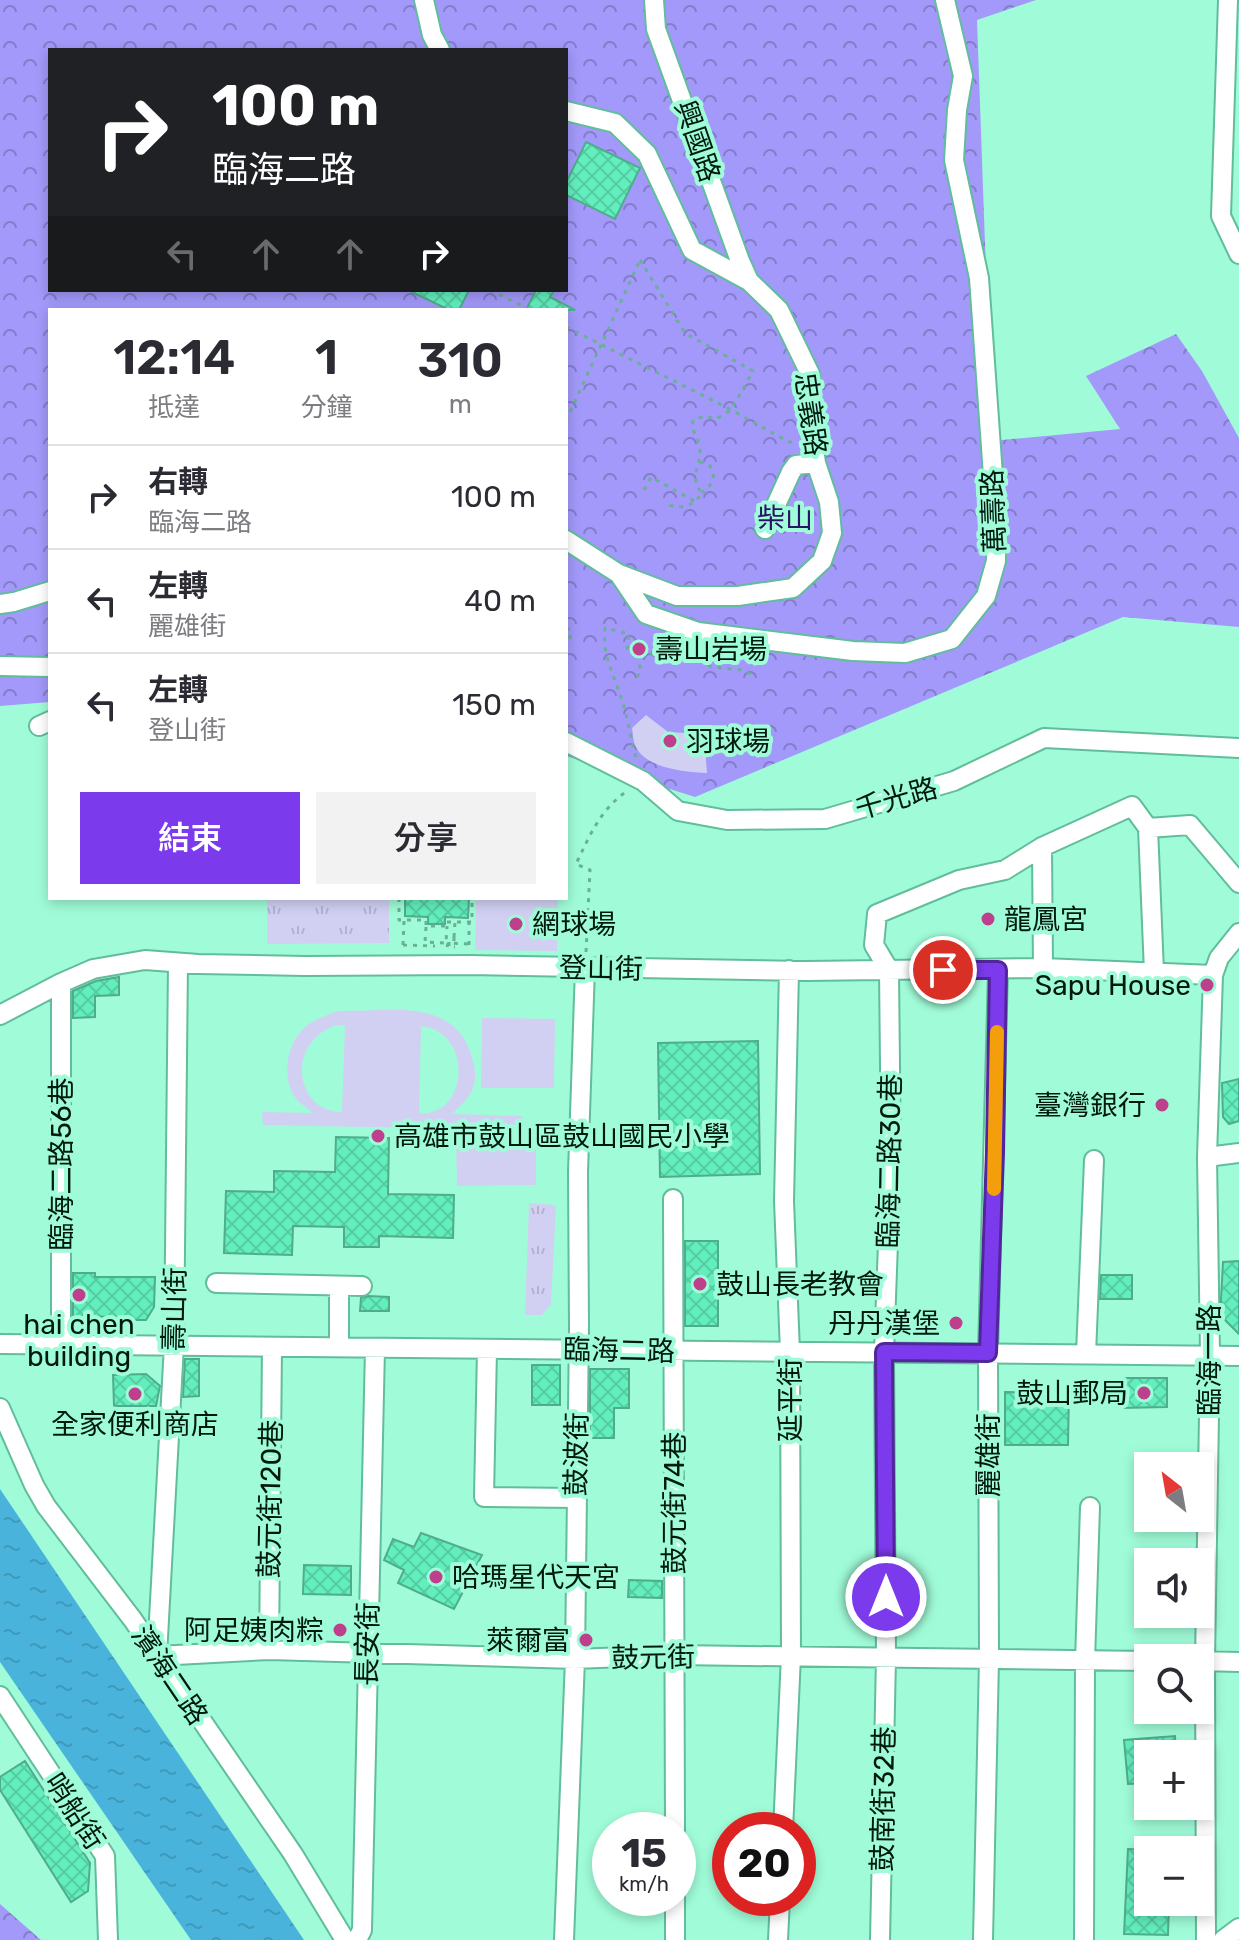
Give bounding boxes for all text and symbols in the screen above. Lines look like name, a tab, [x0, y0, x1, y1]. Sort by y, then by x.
text: 100 m	[212, 73, 379, 139]
icon: right	[80, 80, 184, 184]
street label: 興國路	[668, 96, 727, 186]
text: 臨海二路	[212, 148, 356, 191]
icon: left	[160, 232, 204, 276]
icon: ahead	[244, 232, 288, 276]
icon: ahead	[328, 232, 372, 276]
icon: right	[412, 232, 456, 276]
text: 12:14	[113, 329, 235, 386]
text: 1	[315, 329, 338, 386]
text: 310	[418, 332, 503, 389]
street label: 忠義路	[788, 370, 833, 458]
text: m	[449, 389, 472, 420]
text: 抵達	[148, 392, 200, 423]
text: 分鐘	[300, 392, 352, 423]
text: 右轉	[148, 464, 208, 500]
street label: 萬壽路	[976, 468, 1011, 554]
icon: right	[80, 475, 124, 519]
text: 100 m	[451, 479, 536, 515]
park label: 柴山	[757, 502, 813, 535]
text: 臨海二路	[148, 507, 252, 538]
text: 左轉	[148, 568, 208, 604]
icon: left	[80, 579, 124, 623]
text: 40 m	[464, 583, 536, 619]
text: 麗雄街	[148, 611, 226, 642]
place label: 壽山岩場	[655, 633, 767, 666]
marker: 壽山岩場	[630, 640, 648, 658]
text: 左轉	[148, 672, 208, 708]
icon: left	[80, 683, 124, 727]
text: 150 m	[452, 687, 536, 723]
text: 登山街	[148, 715, 226, 746]
place label: 羽球場	[686, 725, 770, 758]
marker: 羽球場	[661, 732, 679, 750]
street label: 千光路	[851, 771, 941, 826]
button: 結束	[80, 792, 300, 884]
button: 分享	[316, 792, 536, 884]
place label: 龍鳳宮	[1004, 903, 1088, 936]
place label: 網球場	[532, 908, 616, 941]
marker: 龍鳳宮	[979, 910, 997, 928]
marker: 網球場	[507, 915, 525, 933]
pin	[909, 936, 977, 1004]
icon: arrive	[921, 948, 965, 992]
street label: 登山街	[559, 951, 643, 986]
place label: Sapu House	[1035, 969, 1191, 1002]
marker: Sapu House	[1198, 976, 1216, 994]
street label: 臨海二路30巷	[871, 1073, 908, 1249]
street label: 臨海二路56巷	[45, 1077, 78, 1251]
place label: 臺灣銀行	[1034, 1089, 1146, 1122]
marker: 臺灣銀行	[1153, 1096, 1171, 1114]
place label: 高雄市鼓山區鼓山國民小學	[394, 1120, 730, 1153]
marker: 高雄市鼓山區鼓山國民小學	[369, 1127, 387, 1145]
street label: 壽山街	[157, 1267, 192, 1351]
place label: 鼓山長老教會	[716, 1268, 884, 1301]
marker: 鼓山長老教會	[691, 1275, 709, 1293]
marker: hai chen building	[70, 1286, 88, 1304]
street label: 臨海一路	[1193, 1304, 1226, 1416]
place label: 丹丹漢堡	[828, 1307, 940, 1340]
place label: hai chen building	[23, 1308, 135, 1373]
marker: 丹丹漢堡	[947, 1314, 965, 1332]
street label: 臨海二路	[563, 1333, 675, 1368]
street label: 延平街	[774, 1358, 807, 1442]
place label: 鼓山郵局	[1016, 1377, 1128, 1410]
marker: 鼓山郵局	[1135, 1384, 1153, 1402]
marker: 全家便利商店	[126, 1385, 144, 1403]
place label: 全家便利商店	[51, 1408, 219, 1441]
street label: 鼓波街	[559, 1412, 594, 1496]
street label: 麗雄街	[972, 1413, 1005, 1497]
street label: 鼓元街120巷	[253, 1420, 288, 1578]
street label: 鼓元街74巷	[658, 1432, 691, 1574]
north arrow	[1134, 1452, 1214, 1532]
map controls	[1134, 1452, 1214, 1916]
button: sound	[1134, 1548, 1214, 1628]
position arrow	[844, 1555, 928, 1639]
place label: 哈瑪星代天宮	[452, 1561, 620, 1594]
marker: 哈瑪星代天宮	[427, 1568, 445, 1586]
street label: 長安街	[350, 1602, 385, 1686]
place label: 阿足姨肉粽	[184, 1614, 324, 1647]
street label: 濱海二路	[125, 1620, 215, 1731]
marker: 阿足姨肉粽	[331, 1621, 349, 1639]
place label: 萊爾富	[486, 1624, 570, 1657]
marker: 萊爾富	[577, 1631, 595, 1649]
street label: 鼓元街	[611, 1640, 695, 1675]
button: search	[1134, 1644, 1214, 1724]
street label: 鼓南街32巷	[866, 1726, 901, 1872]
button: +	[1134, 1740, 1214, 1820]
street label: 哨船街	[38, 1767, 111, 1855]
speed limit sign: 20	[712, 1812, 816, 1916]
text: 15	[621, 1830, 667, 1877]
button: −	[1134, 1836, 1214, 1916]
text: km/h	[619, 1872, 669, 1896]

